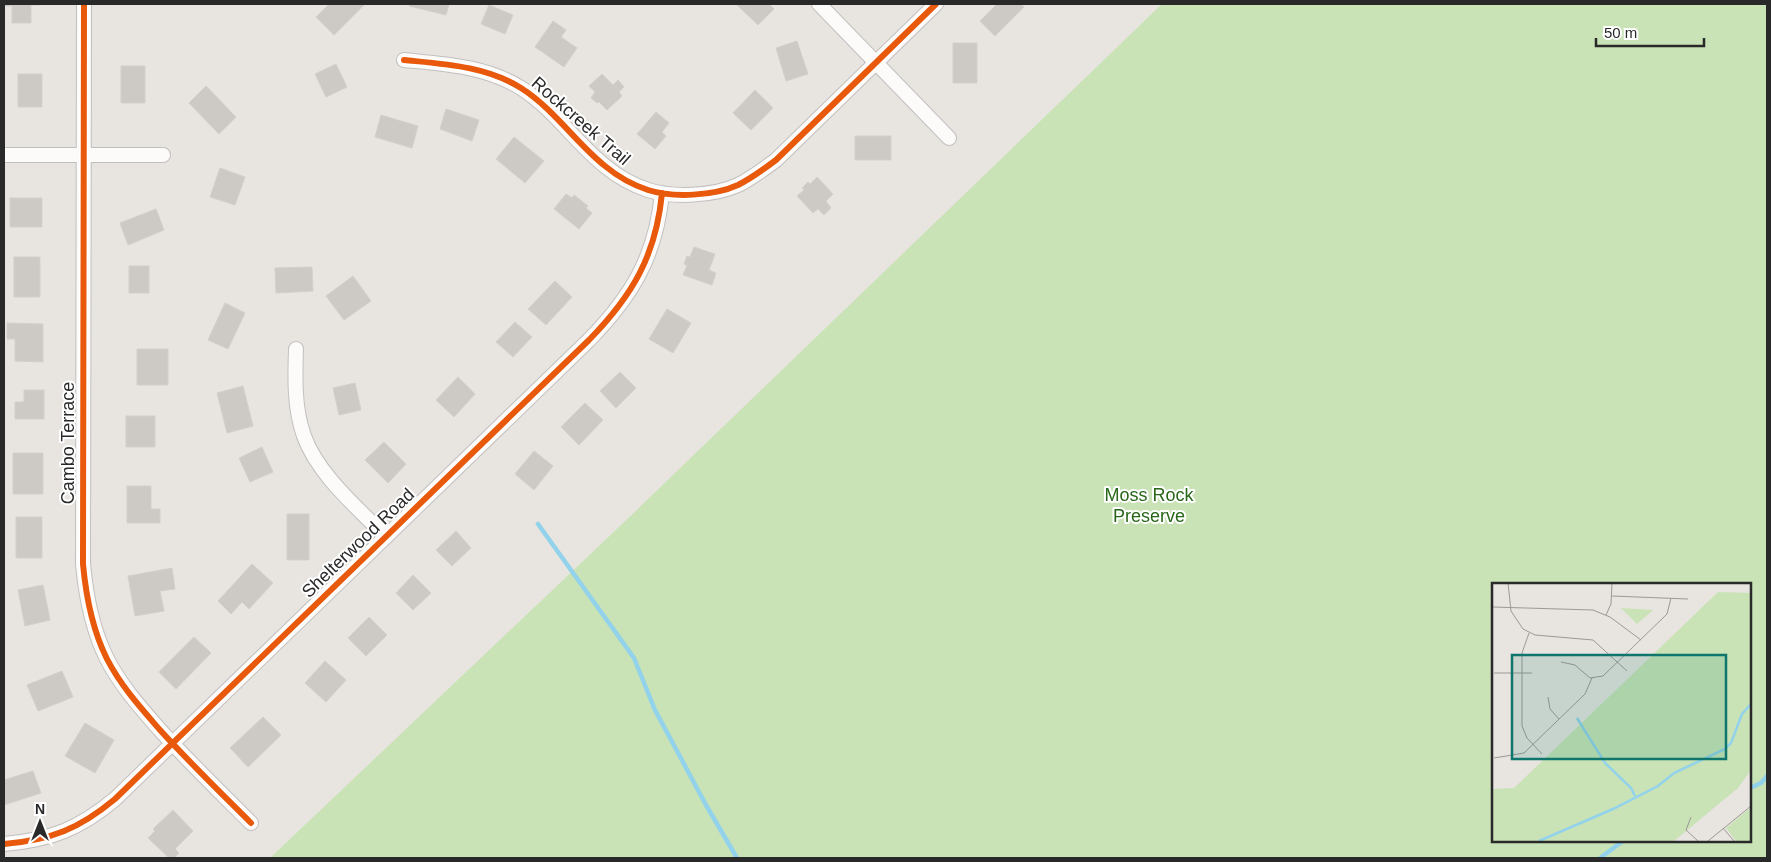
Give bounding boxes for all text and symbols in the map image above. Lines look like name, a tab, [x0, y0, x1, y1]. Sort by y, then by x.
scale bar	[1596, 15, 1704, 47]
text: 50 m	[1604, 24, 1637, 41]
street label: Rockcreek Trail	[528, 73, 634, 169]
street label: Cambo Terrace	[58, 382, 78, 504]
street label: Shelterwood Road	[298, 484, 418, 602]
park label: Moss Rock Preserve	[1104, 485, 1195, 526]
inset map	[1492, 583, 1751, 842]
north arrow	[15, 797, 65, 847]
text: N	[35, 801, 45, 817]

